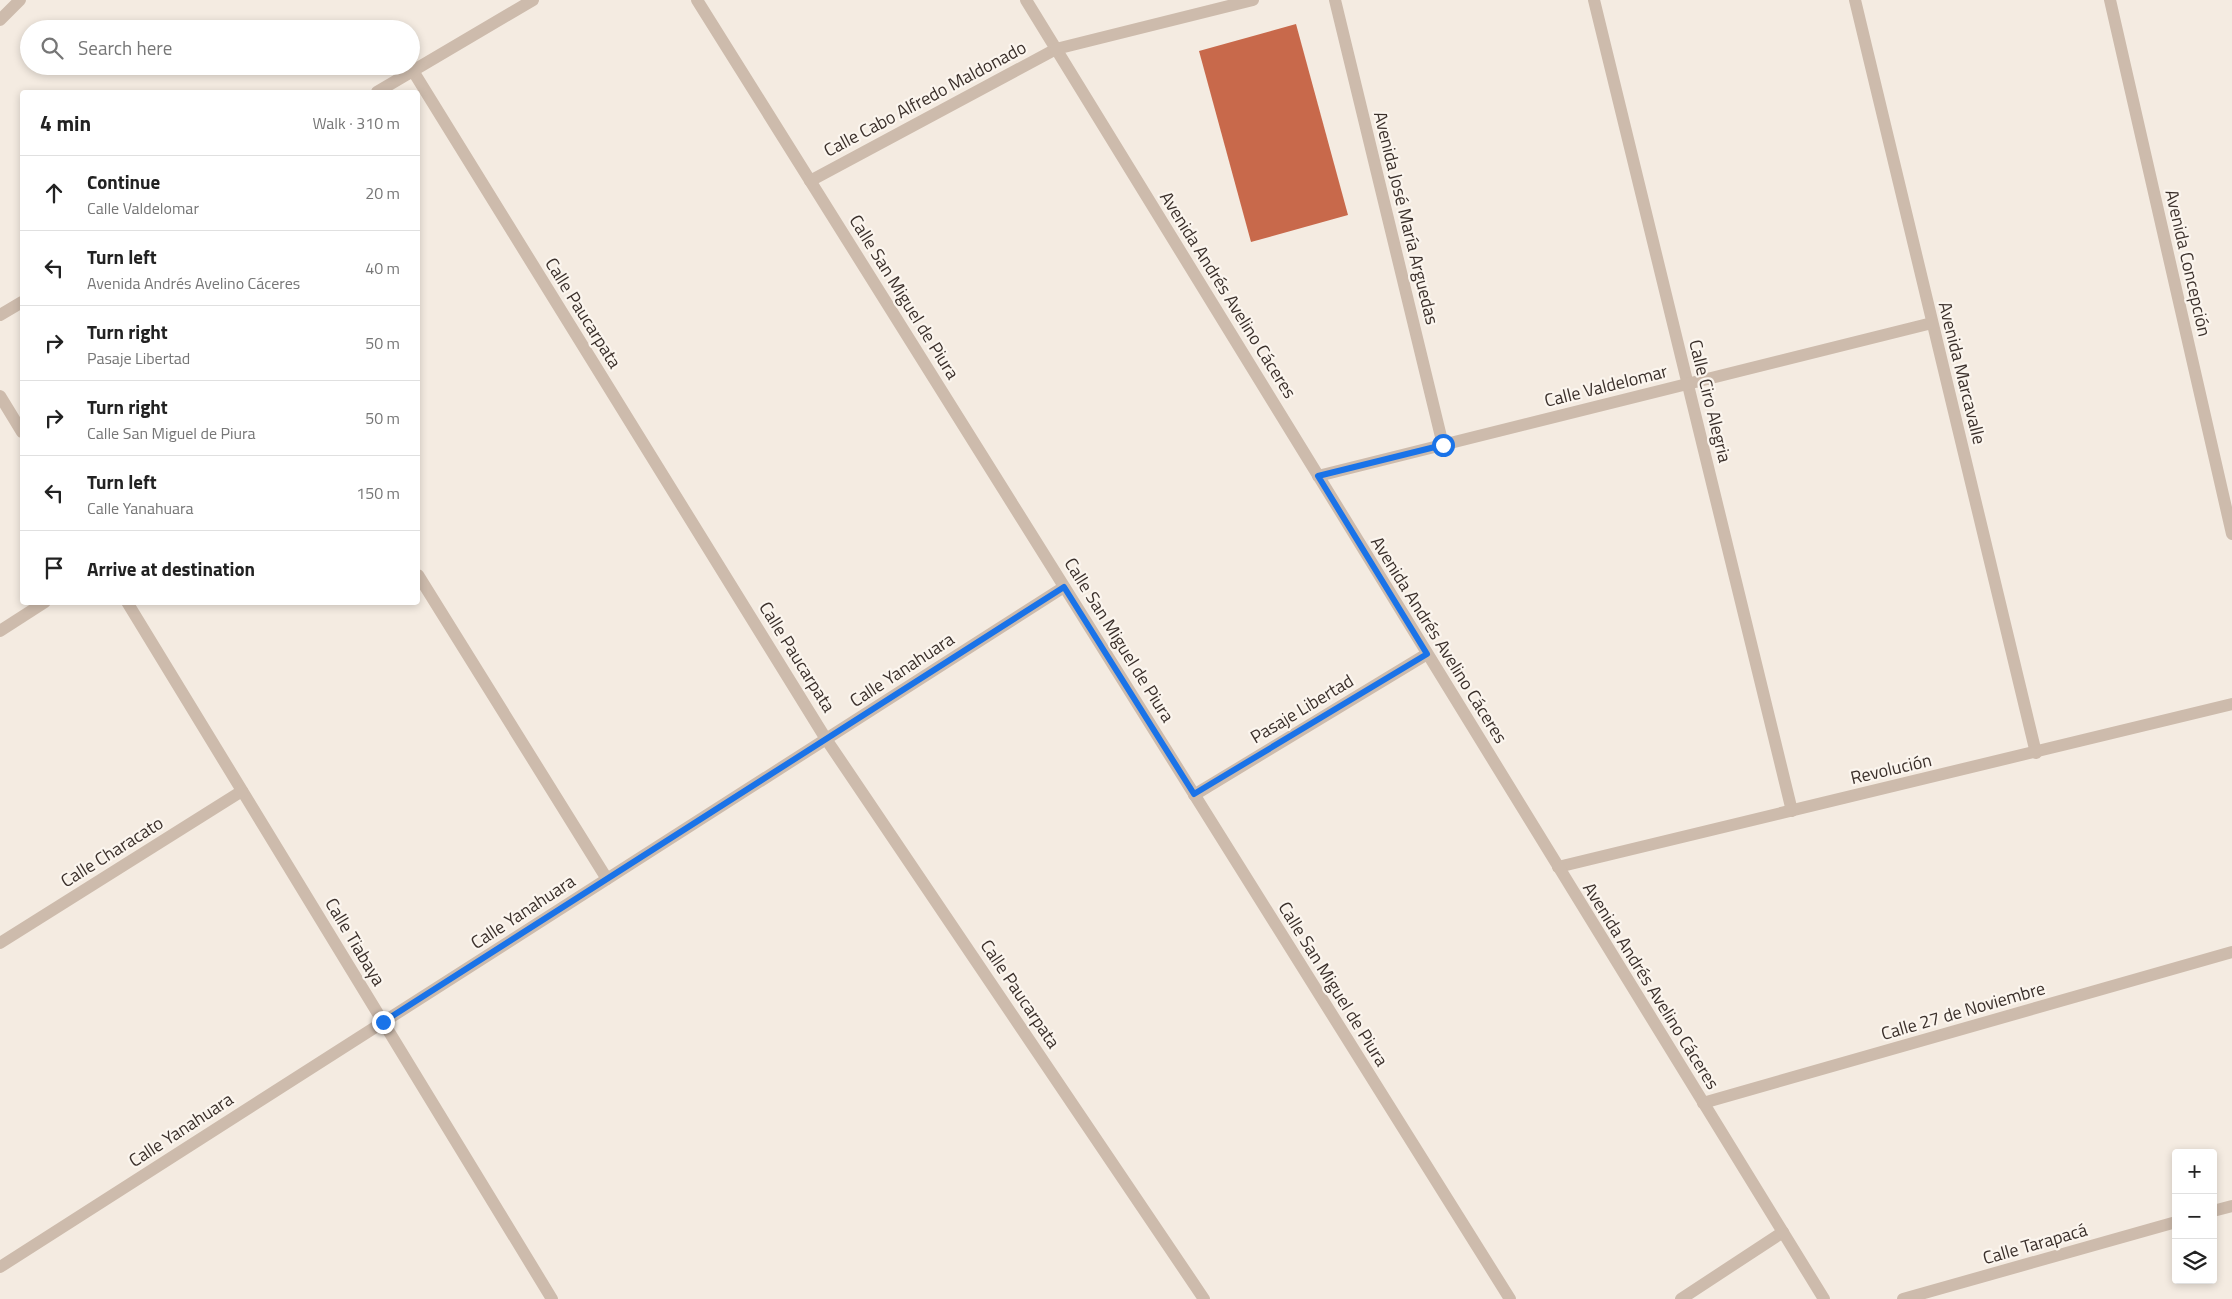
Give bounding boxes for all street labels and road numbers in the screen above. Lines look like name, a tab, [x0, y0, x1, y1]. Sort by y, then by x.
street label: Calle Cabo Alfredo Maldonado	[819, 34, 1031, 164]
street label: Avenida José María Arguedas	[1367, 108, 1446, 327]
street label: Avenida Andrés Avelino Cáceres	[1153, 186, 1303, 404]
street label: Avenida Concepción	[2158, 187, 2219, 339]
street label: Calle San Miguel de Piura	[843, 209, 966, 384]
street label: Calle Paucarpata	[539, 252, 628, 373]
street label: Avenida Marcavalle	[1932, 299, 1993, 447]
street label: Calle Ciro Alegria	[1682, 337, 1739, 465]
street label: Calle Valdelomar	[1542, 357, 1670, 414]
street label: Avenida Andrés Avelino Cáceres	[1364, 531, 1514, 749]
street label: Calle San Miguel de Piura	[1058, 552, 1181, 727]
street label: Calle Paucarpata	[753, 596, 842, 717]
street label: Calle Yanahuara	[844, 626, 959, 714]
street label: Pasaje Libertad	[1245, 667, 1358, 750]
street label: Revolución	[1848, 746, 1934, 791]
street label: Calle Characato	[55, 809, 168, 894]
street label: Calle Yanahuara	[465, 868, 580, 956]
street label: Avenida Andrés Avelino Cáceres	[1576, 877, 1726, 1095]
street label: Calle Tiabaya	[318, 893, 392, 991]
street label: Calle San Miguel de Piura	[1272, 896, 1395, 1071]
street label: Calle Paucarpata	[974, 934, 1067, 1054]
street label: Calle 27 de Noviembre	[1878, 974, 2048, 1047]
street label: Calle Yanahuara	[123, 1086, 238, 1174]
street label: Calle Tarapacá	[1979, 1216, 2090, 1271]

